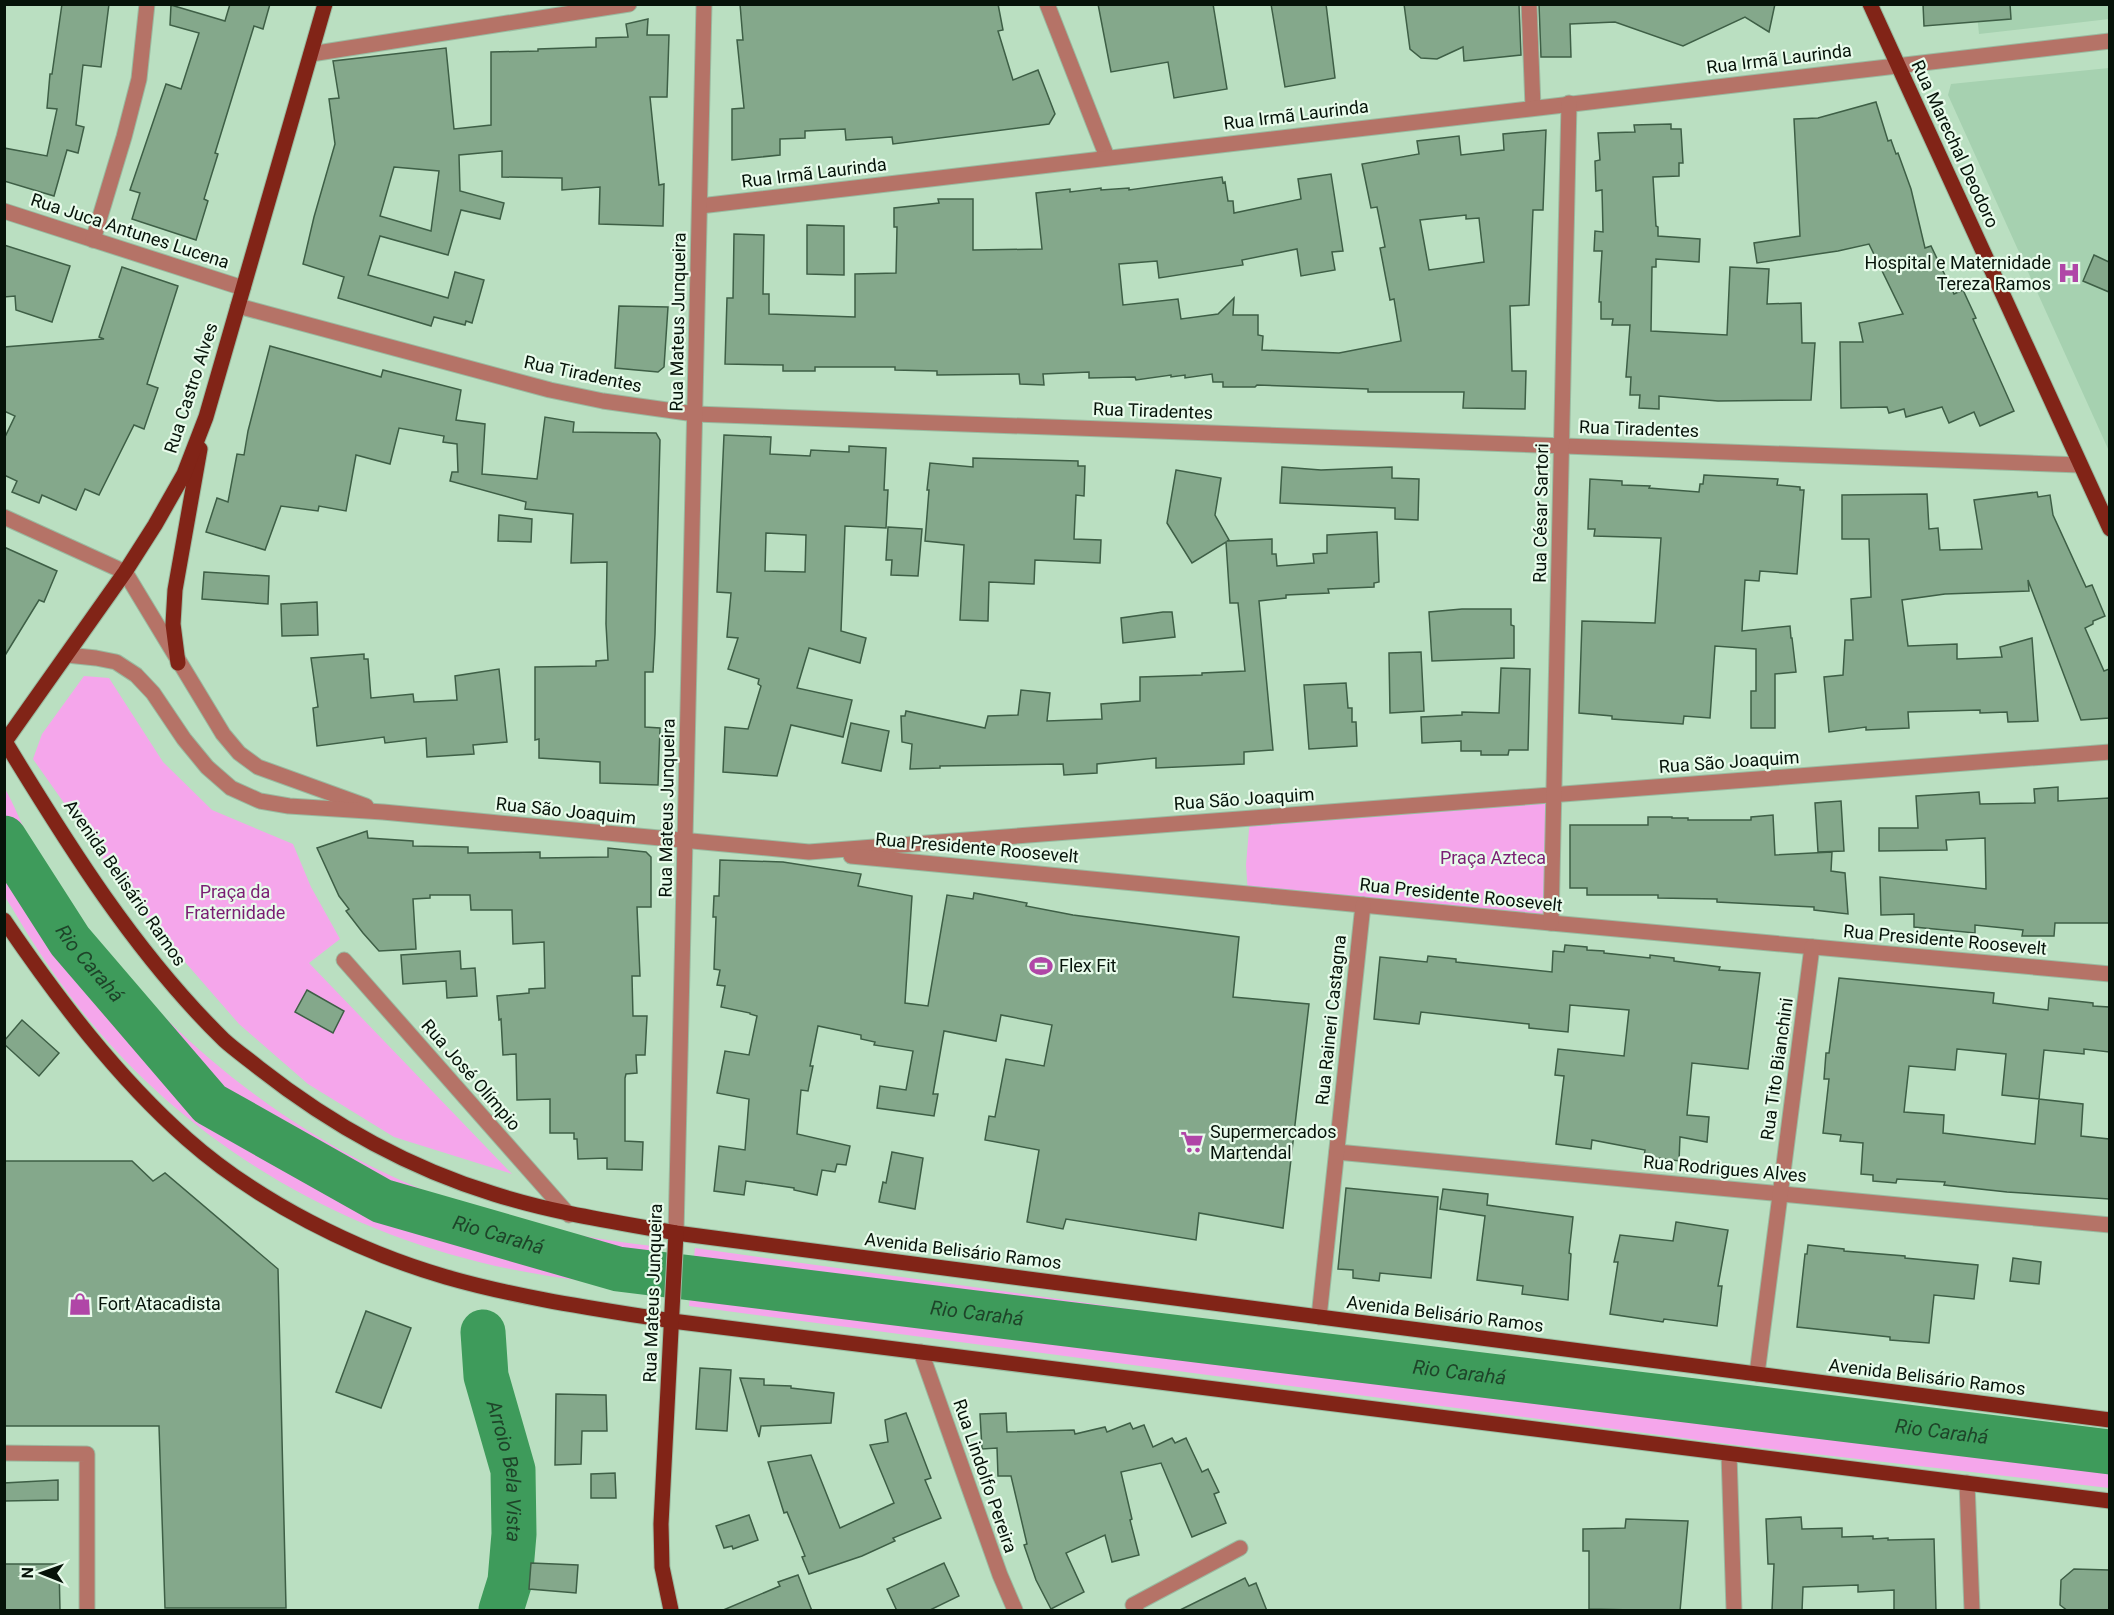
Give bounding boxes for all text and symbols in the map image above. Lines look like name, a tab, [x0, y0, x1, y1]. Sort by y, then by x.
street label: Rua Irmã Laurinda	[1705, 39, 1853, 78]
street label: Rua Marechal Deodoro	[1907, 57, 2004, 231]
street label: Rua Irmã Laurinda	[1222, 95, 1370, 134]
street label: Rua Irmã Laurinda	[740, 153, 888, 192]
street label: Rua Juca Antunes Lucena	[28, 188, 232, 273]
street label: Rua Mateus Junqueira	[665, 232, 690, 412]
place label: Hospital e Maternidade Tereza Ramos	[1865, 252, 2051, 294]
hospital icon: Hospital e Maternidade Tereza Ramos	[2056, 260, 2082, 286]
street label: Rua Castro Alves	[159, 320, 222, 456]
street label: Rua Tiradentes	[522, 351, 644, 396]
street label: Rua Tiradentes	[1093, 398, 1213, 423]
street label: Rua Tiradentes	[1579, 416, 1699, 441]
street label: Rua César Sartori	[1529, 443, 1552, 583]
street label: Rua Mateus Junqueira	[654, 718, 679, 898]
street label: Rua São Joaquim	[1658, 746, 1800, 777]
street label: Rua São Joaquim	[1173, 783, 1315, 814]
street label: Rua São Joaquim	[495, 793, 637, 828]
street label: Avenida Belisário Ramos	[60, 796, 191, 970]
street label: Rua Presidente Roosevelt	[874, 828, 1080, 867]
park label: Praça Azteca	[1440, 847, 1546, 868]
street label: Rua Presidente Roosevelt	[1358, 873, 1564, 916]
park label: Praça da Fraternidade	[185, 881, 285, 923]
water label: Rio Carahá	[51, 920, 129, 1007]
street label: Rua Presidente Roosevelt	[1842, 920, 2048, 959]
street label: Rua Raineri Castagna	[1311, 934, 1350, 1106]
sports icon: Flex Fit	[1028, 953, 1054, 979]
place label: Flex Fit	[1059, 955, 1117, 976]
street label: Rua Tito Bianchini	[1756, 996, 1797, 1142]
street label: Rua José Olímpio	[417, 1015, 525, 1135]
place label: Supermercados Martendal	[1210, 1121, 1337, 1163]
supermarket icon: Supermercados Martendal	[1179, 1129, 1205, 1155]
street label: Rua Rodrigues Alves	[1642, 1151, 1808, 1186]
street label: Rua Mateus Junqueira	[639, 1203, 666, 1383]
water label: Rio Carahá	[450, 1210, 547, 1259]
street label: Avenida Belisário Ramos	[863, 1228, 1063, 1273]
shop icon: Fort Atacadista	[67, 1291, 93, 1317]
street label: Avenida Belisário Ramos	[1345, 1291, 1545, 1336]
place label: Fort Atacadista	[98, 1293, 221, 1314]
water label: Rio Carahá	[929, 1295, 1026, 1331]
street label: Avenida Belisário Ramos	[1827, 1354, 2027, 1399]
water label: Rio Carahá	[1411, 1355, 1508, 1390]
street label: Rua Lindolfo Pereira	[949, 1396, 1022, 1555]
water label: Arroio Bela Vista	[481, 1397, 526, 1543]
water label: Rio Carahá	[1894, 1414, 1990, 1449]
north arrow	[12, 1543, 72, 1603]
text: N	[18, 1567, 37, 1579]

